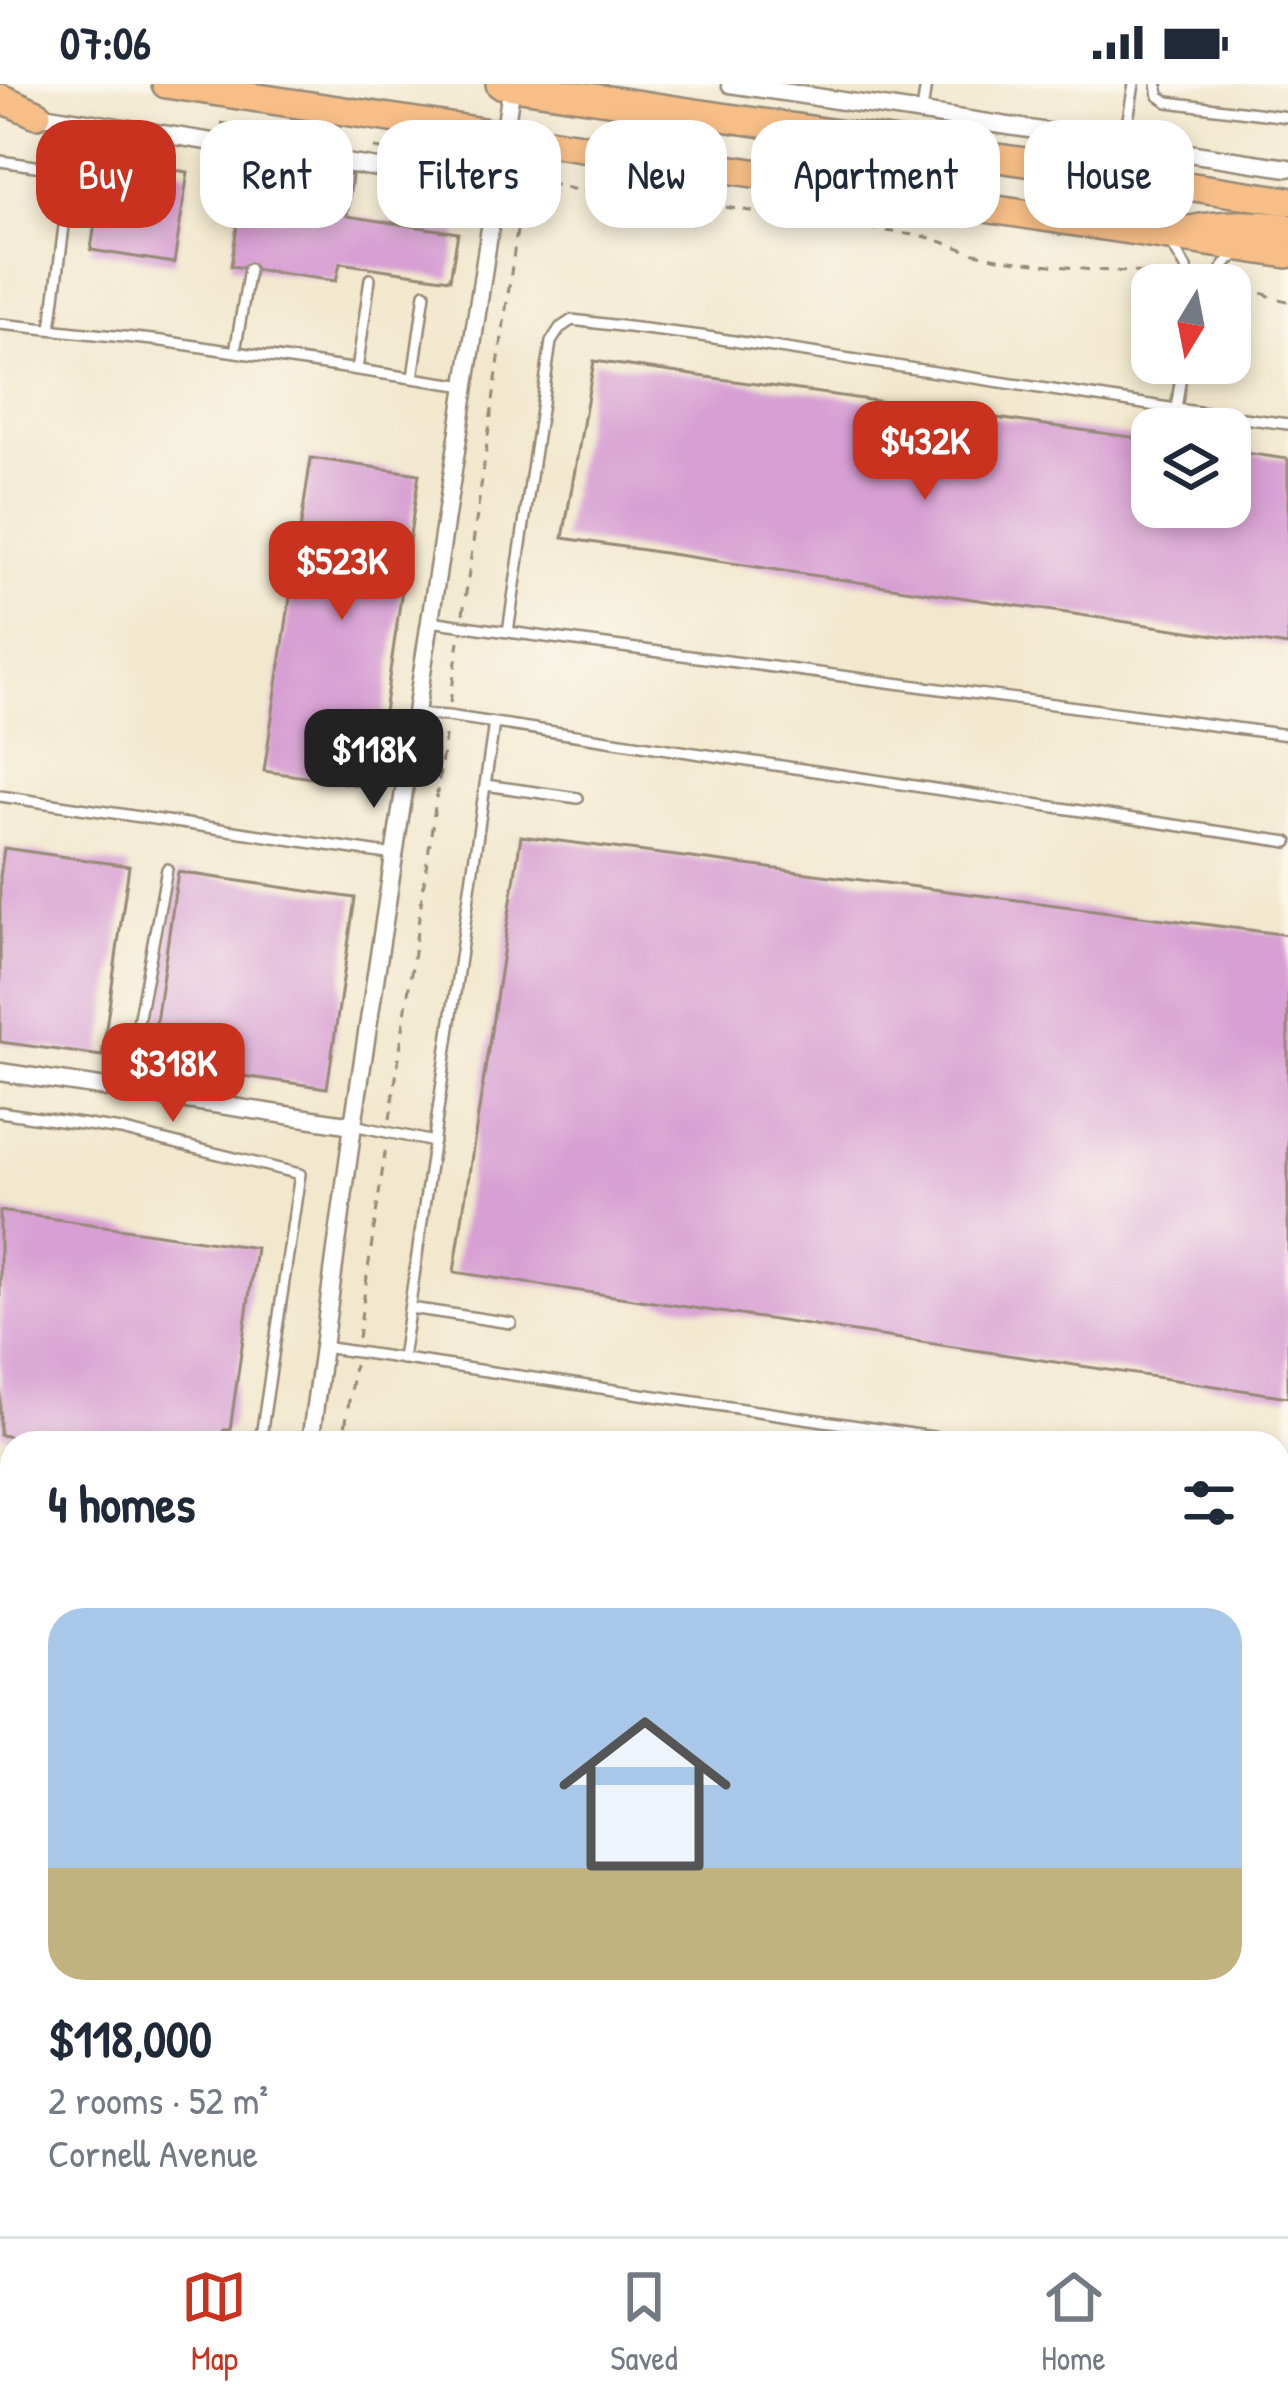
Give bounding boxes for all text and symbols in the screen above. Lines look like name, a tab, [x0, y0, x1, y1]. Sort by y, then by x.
text: 07:06	[60, 12, 151, 73]
chip: Buy	[36, 120, 176, 228]
chip: Rent	[200, 120, 353, 228]
chip: Filters	[377, 120, 561, 228]
chip: New	[585, 120, 727, 228]
chip: Apartment	[751, 120, 1000, 228]
chip: House	[1024, 120, 1194, 228]
north arrow	[1131, 264, 1251, 384]
map controls	[1131, 264, 1251, 528]
pin: $432K	[841, 401, 1009, 503]
button: layers	[1131, 408, 1251, 528]
text: $432K	[880, 413, 970, 466]
pin: $523K	[258, 521, 426, 623]
text: $523K	[296, 533, 388, 586]
pin: $118K	[290, 709, 458, 811]
text: $118K	[331, 721, 417, 774]
pin: $318K	[89, 1023, 257, 1125]
text: $318K	[129, 1035, 217, 1088]
text: 4 homes	[48, 1469, 195, 1538]
icon: filters	[1176, 1470, 1242, 1536]
icon: home	[537, 1686, 753, 1902]
text: $118,000	[48, 2004, 212, 2073]
text: 2 rooms · 52 m²	[48, 2073, 268, 2126]
text: Cornell Avenue	[48, 2126, 258, 2179]
tab: Map	[181, 2264, 247, 2380]
tab: Saved	[610, 2264, 678, 2380]
tab: Home	[1041, 2264, 1107, 2380]

